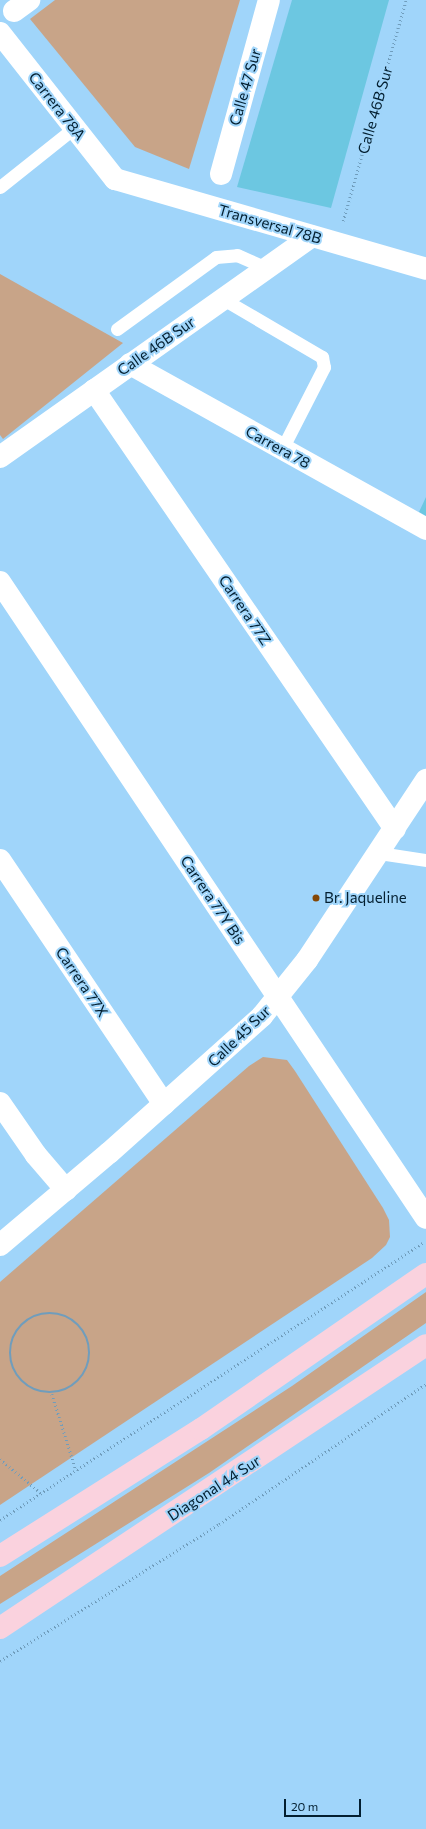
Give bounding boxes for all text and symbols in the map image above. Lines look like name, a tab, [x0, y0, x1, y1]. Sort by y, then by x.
street label: Calle 47 Sur	[225, 46, 265, 128]
street label: Calle 46B Sur	[354, 64, 396, 156]
street label: Carrera 78A	[25, 68, 89, 144]
street label: Transversal 78B	[216, 201, 324, 247]
street label: Calle 46B Sur	[114, 313, 198, 379]
street label: Carrera 78	[242, 422, 314, 472]
street label: Carrera 77Z	[215, 572, 275, 648]
street label: Carrera 77Y Bis	[177, 852, 249, 948]
place label: Br. Jaqueline	[324, 889, 407, 907]
marker: Br. Jaqueline	[311, 893, 321, 903]
street label: Carrera 77X	[52, 944, 112, 1020]
street label: Calle 45 Sur	[204, 1002, 274, 1070]
street label: Diagonal 44 Sur	[164, 1451, 264, 1525]
scale bar	[286, 1791, 363, 1817]
text: 20 m	[291, 1799, 318, 1813]

